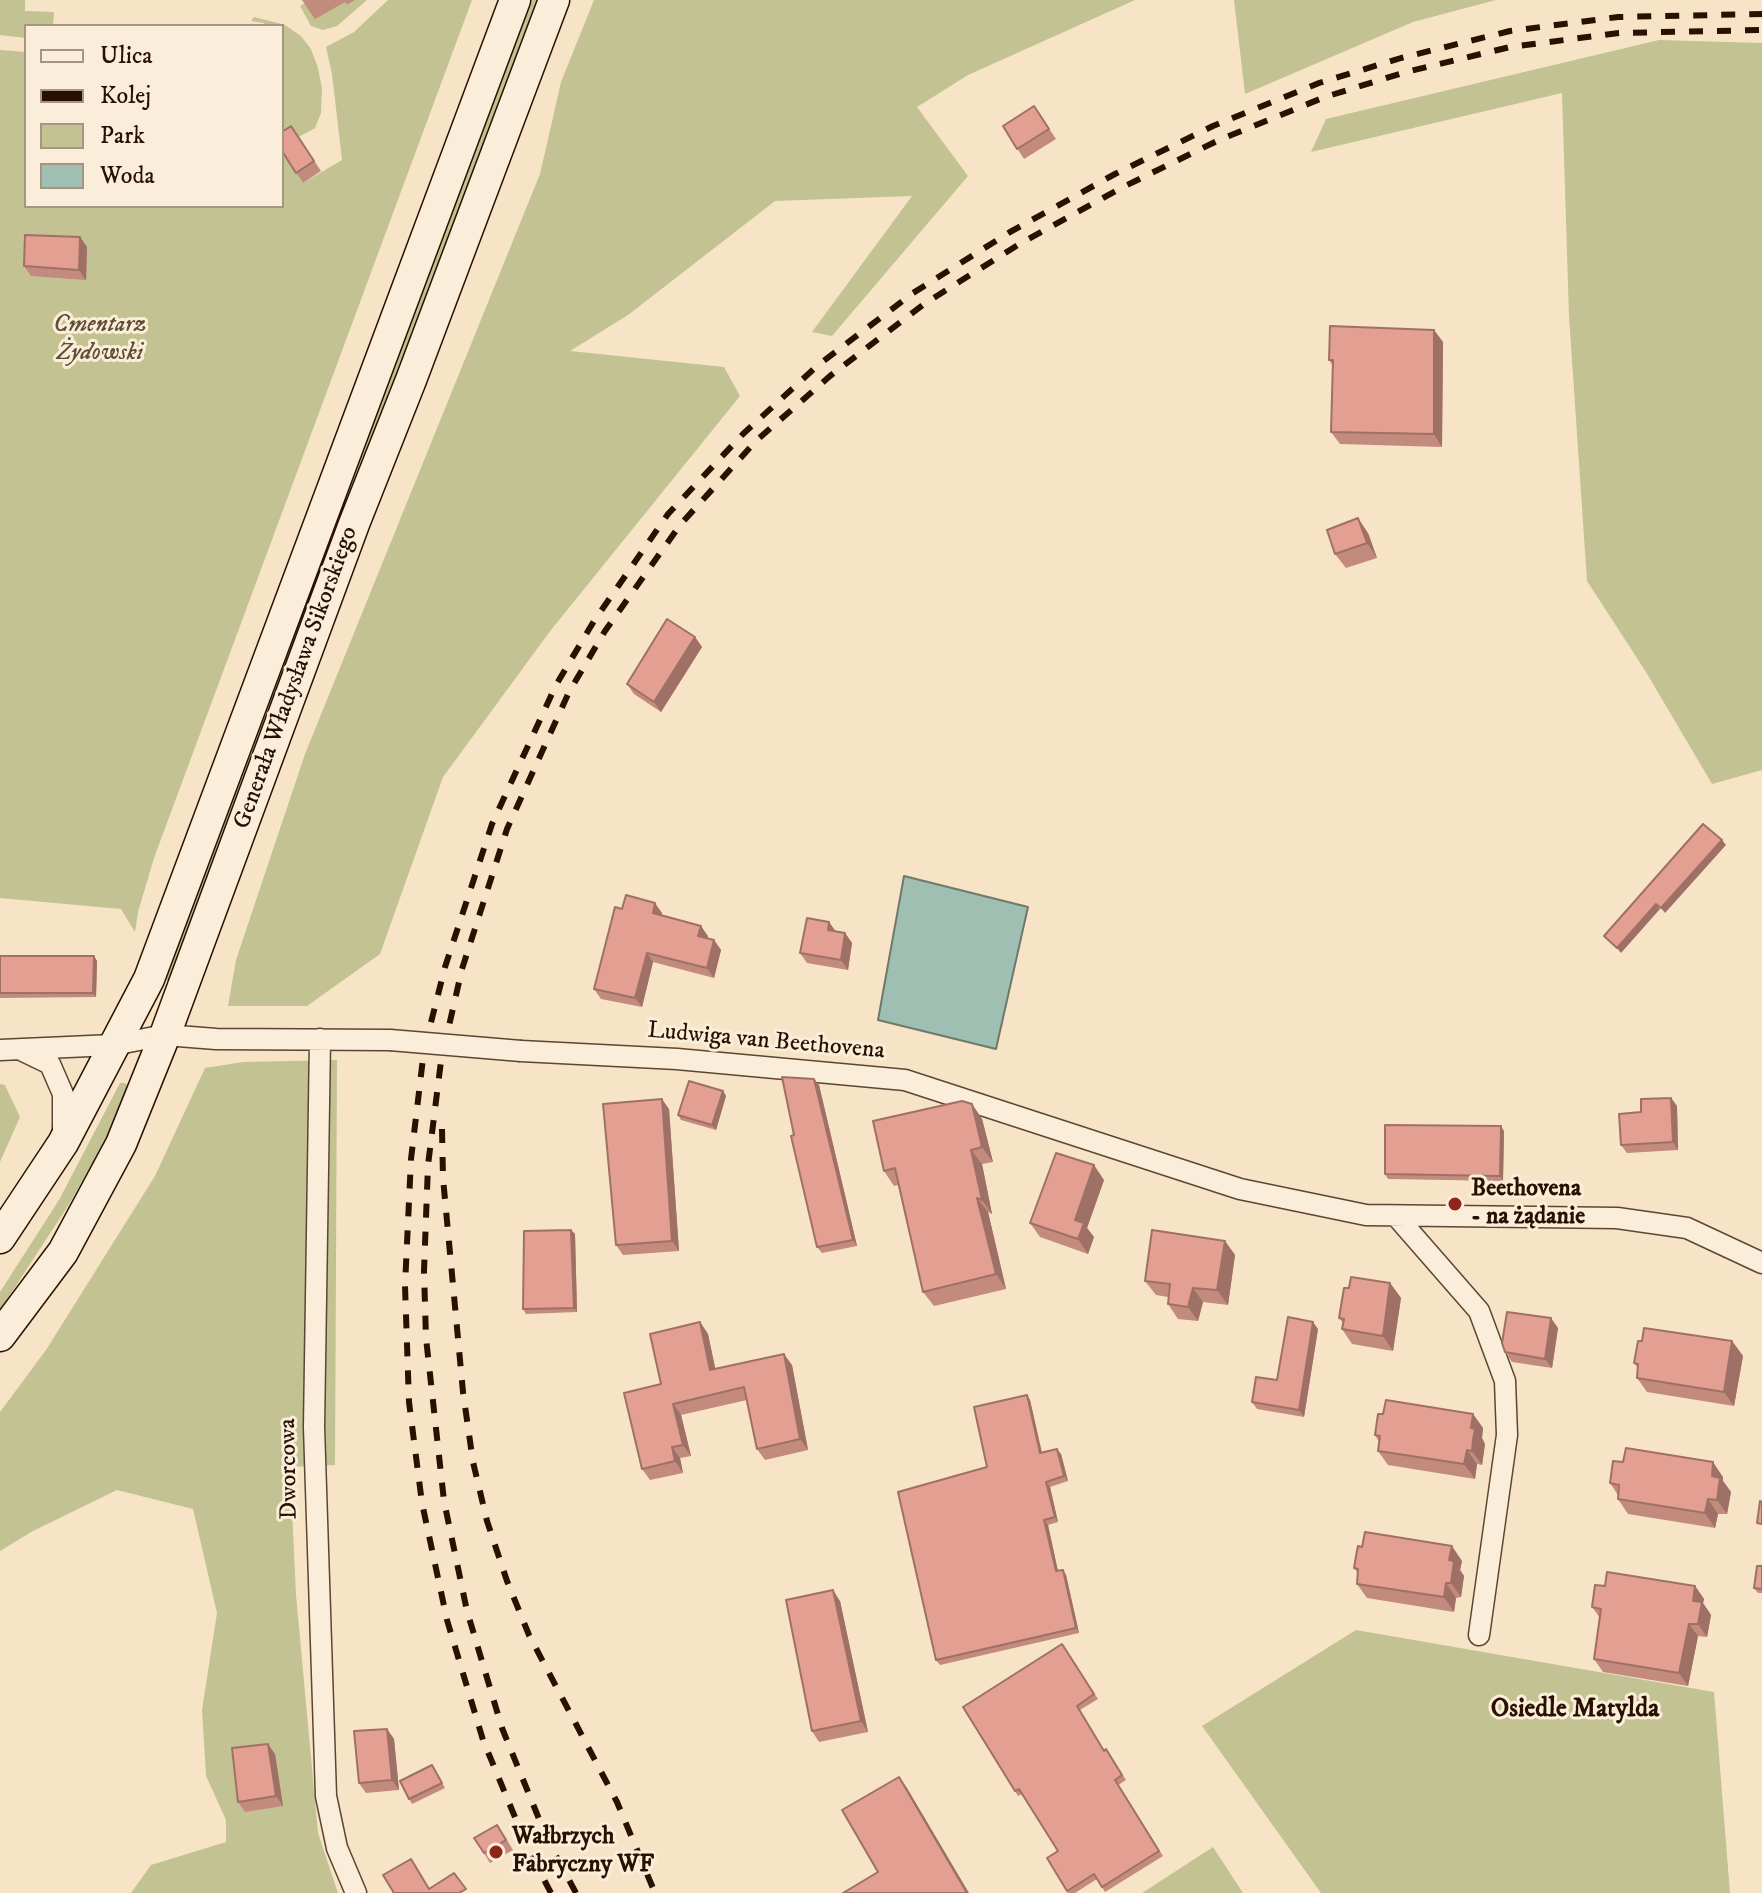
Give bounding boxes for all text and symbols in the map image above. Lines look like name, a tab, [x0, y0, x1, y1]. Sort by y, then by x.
legend	[24, 24, 284, 208]
text: Ulica	[100, 41, 153, 71]
text: Kolej	[100, 81, 151, 111]
text: Park	[100, 121, 145, 151]
text: Woda	[100, 161, 155, 191]
park label: Cmentarz Żydowski	[53, 312, 147, 368]
street label: Generała Władysława Sikorskiego	[229, 523, 365, 833]
street label: Ludwiga van Beethovena	[646, 1017, 886, 1067]
place label: Beethovena - na żądanie	[1471, 1176, 1585, 1232]
marker: Beethovena - na żądanie	[1446, 1195, 1464, 1213]
street label: Dworcowa	[275, 1418, 305, 1520]
district label: Osiedle Matylda	[1491, 1695, 1659, 1727]
place label: Wałbrzych Fabryczny WF	[512, 1824, 654, 1880]
marker: Wałbrzych Fabryczny WF	[487, 1843, 505, 1861]

